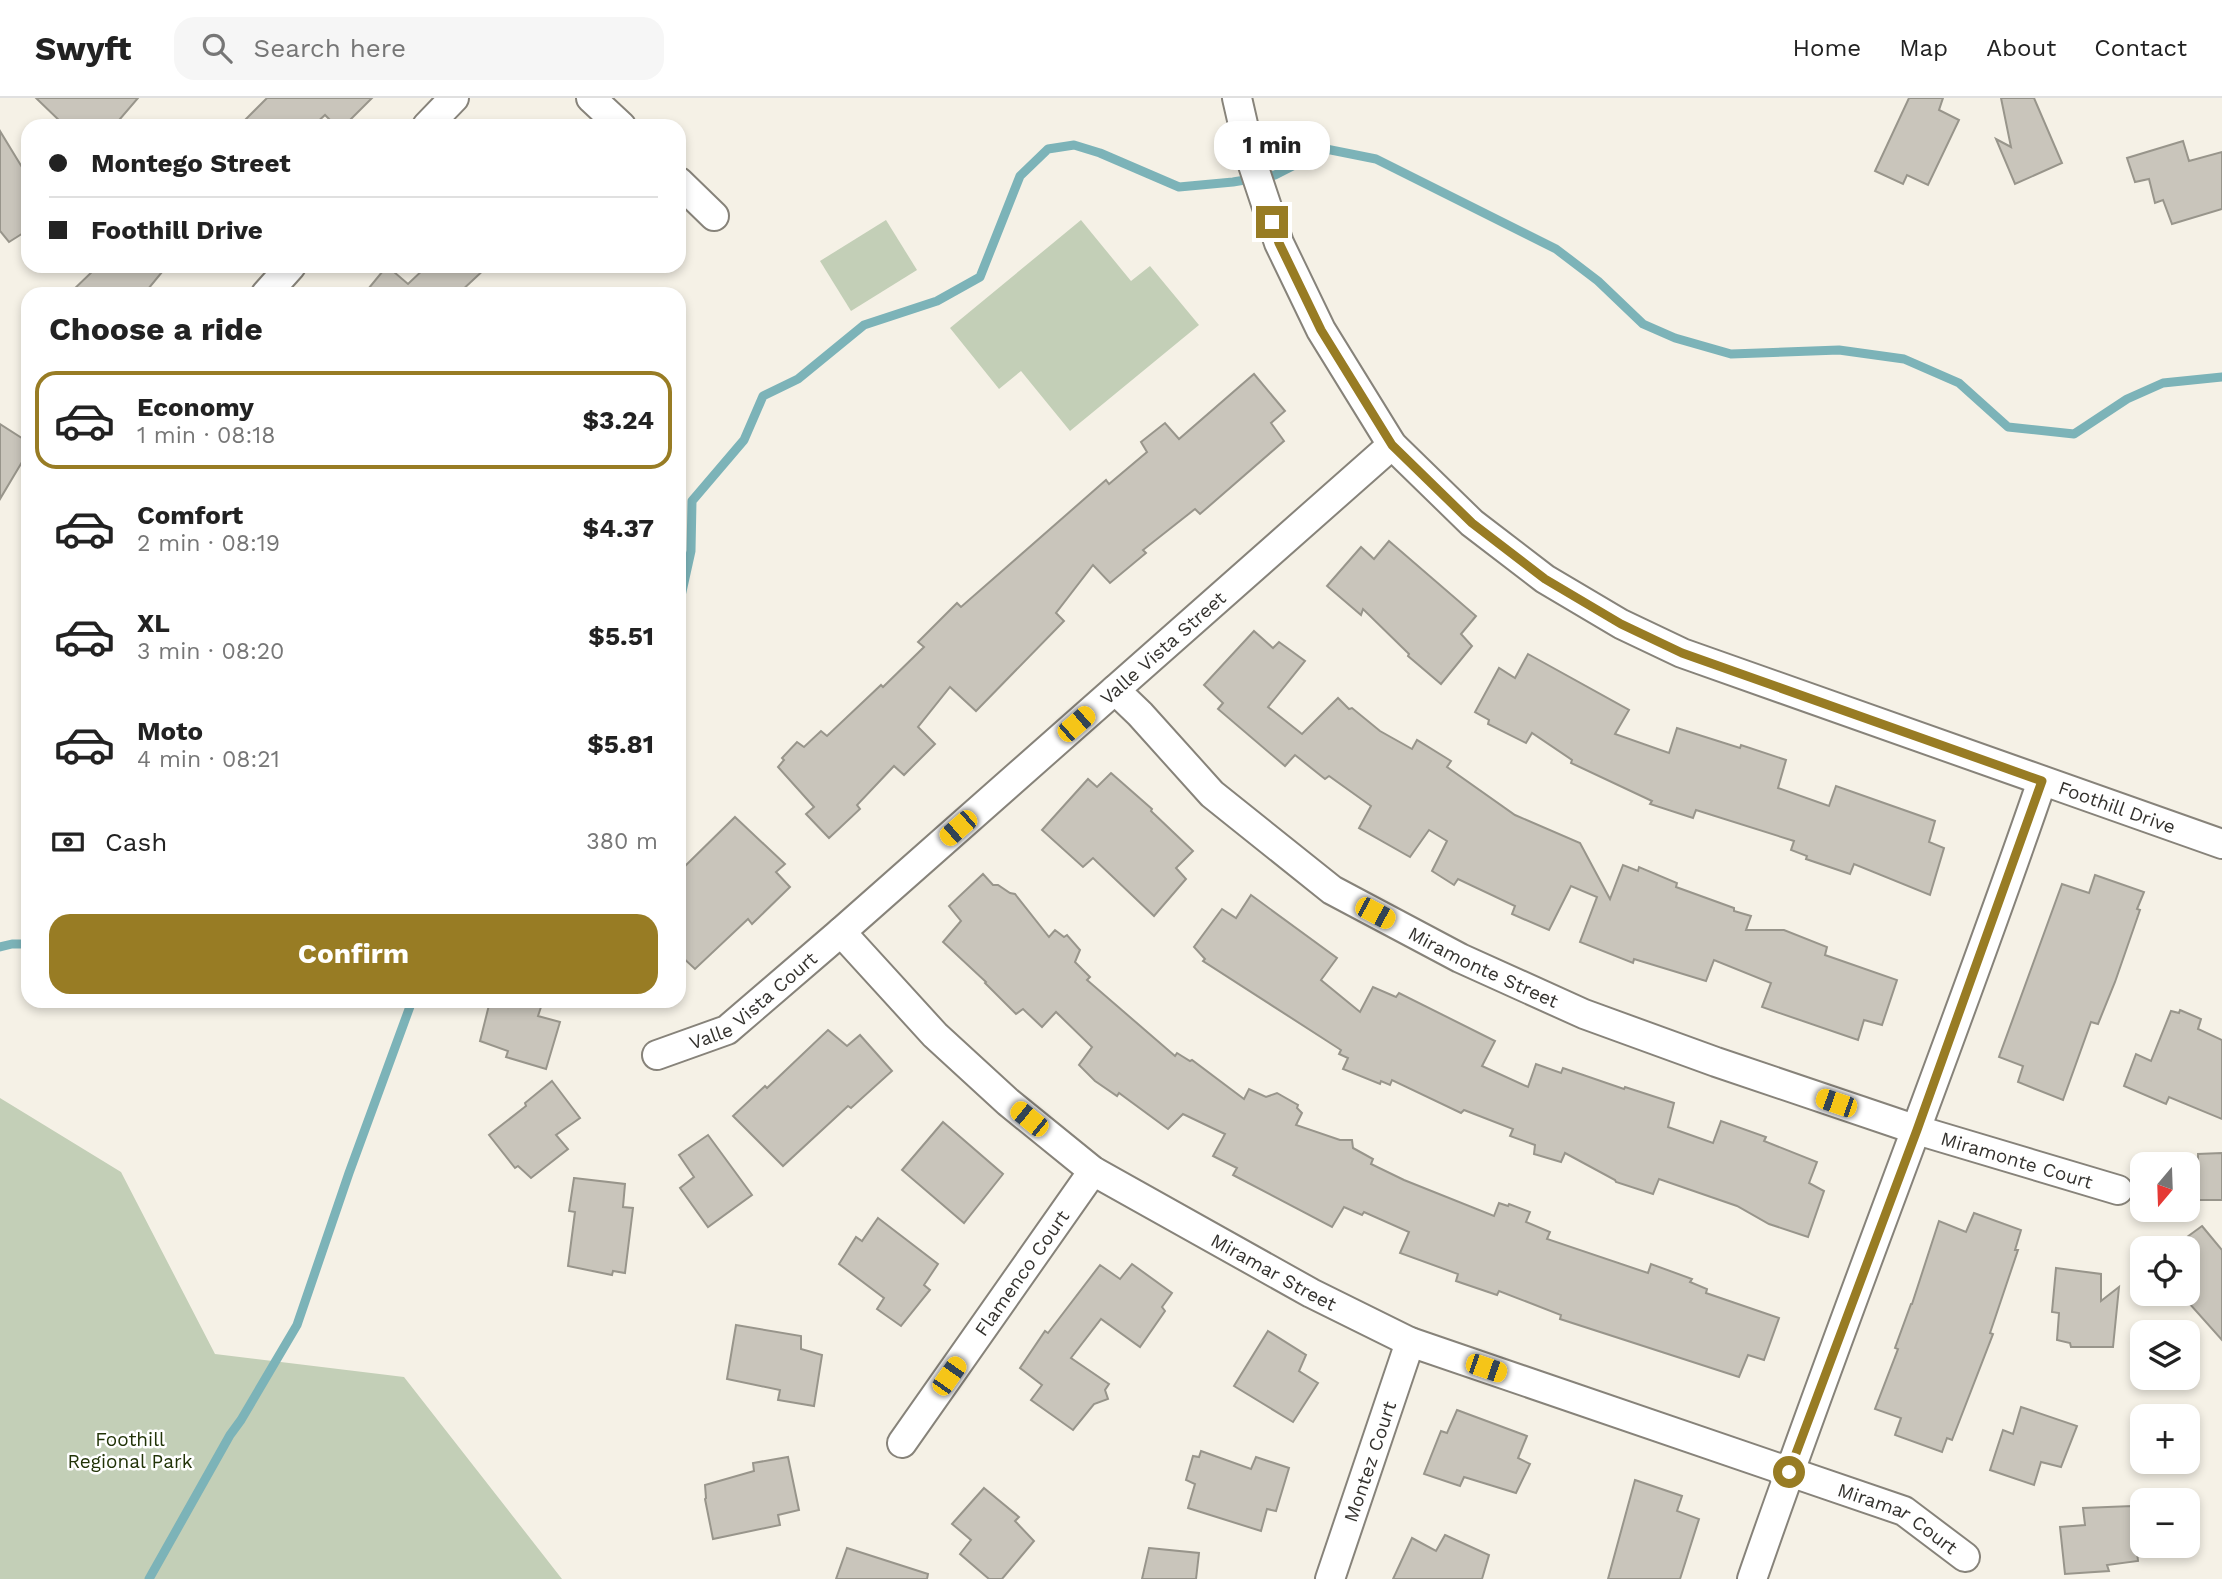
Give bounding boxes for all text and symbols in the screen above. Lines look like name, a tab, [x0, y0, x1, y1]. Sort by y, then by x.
search box	[174, 17, 664, 80]
text: Swyft	[35, 29, 132, 68]
icon: search	[198, 29, 236, 67]
text: Search here	[254, 33, 406, 63]
text: Home	[1793, 34, 1861, 62]
text: Map	[1899, 34, 1948, 62]
text: About	[1986, 34, 2056, 62]
text: Contact	[2094, 34, 2187, 62]
callout: 1 min	[1214, 121, 1330, 170]
text: 1 min	[1242, 132, 1302, 159]
text: Montego Street	[91, 148, 291, 178]
route end	[1256, 206, 1288, 238]
text: Foothill Drive	[91, 215, 263, 245]
text: Choose a ride	[49, 310, 263, 348]
icon: car	[53, 389, 116, 452]
text: Economy	[137, 392, 254, 422]
text: $3.24	[582, 405, 654, 435]
text: 1 min · 08:18	[137, 422, 275, 449]
icon: car	[53, 497, 116, 560]
text: Comfort	[137, 500, 243, 530]
text: $4.37	[583, 513, 654, 543]
text: 2 min · 08:19	[137, 530, 280, 557]
street label: Valle Vista Street	[1096, 586, 1231, 710]
icon: car	[53, 605, 116, 668]
text: XL	[137, 608, 170, 638]
text: $5.51	[588, 621, 654, 651]
text: 3 min · 08:20	[137, 638, 284, 665]
car	[1054, 702, 1099, 746]
icon: car	[53, 713, 116, 776]
text: Moto	[137, 716, 203, 746]
text: $5.81	[587, 729, 654, 759]
text: 4 min · 08:21	[137, 746, 280, 773]
street label: Foothill Drive	[2055, 776, 2179, 839]
car	[936, 806, 981, 850]
icon: cash	[49, 823, 87, 861]
text: Cash	[105, 827, 167, 857]
text: 380 m	[586, 828, 658, 855]
car	[1352, 894, 1399, 932]
button: Confirm	[49, 914, 658, 994]
street label: Miramonte Street	[1404, 922, 1562, 1013]
street label: Valle Vista Court	[686, 947, 822, 1055]
car	[1813, 1086, 1860, 1120]
car	[1007, 1098, 1052, 1140]
street label: Miramonte Court	[1938, 1127, 2096, 1194]
north arrow	[2130, 1152, 2200, 1222]
map controls	[2130, 1152, 2200, 1558]
street label: Flamenco Court	[970, 1205, 1074, 1341]
street label: Miramar Street	[1207, 1228, 1340, 1316]
button: locate	[2130, 1236, 2200, 1306]
button: layers	[2130, 1320, 2200, 1390]
car	[1463, 1351, 1510, 1385]
car	[929, 1353, 970, 1399]
street label: Montez Court	[1339, 1398, 1401, 1525]
button: +	[2130, 1404, 2200, 1474]
park label: Foothill Regional Park	[68, 1428, 193, 1473]
route start	[1773, 1456, 1805, 1488]
street label: Miramar Court	[1835, 1478, 1962, 1559]
button: −	[2130, 1488, 2200, 1558]

